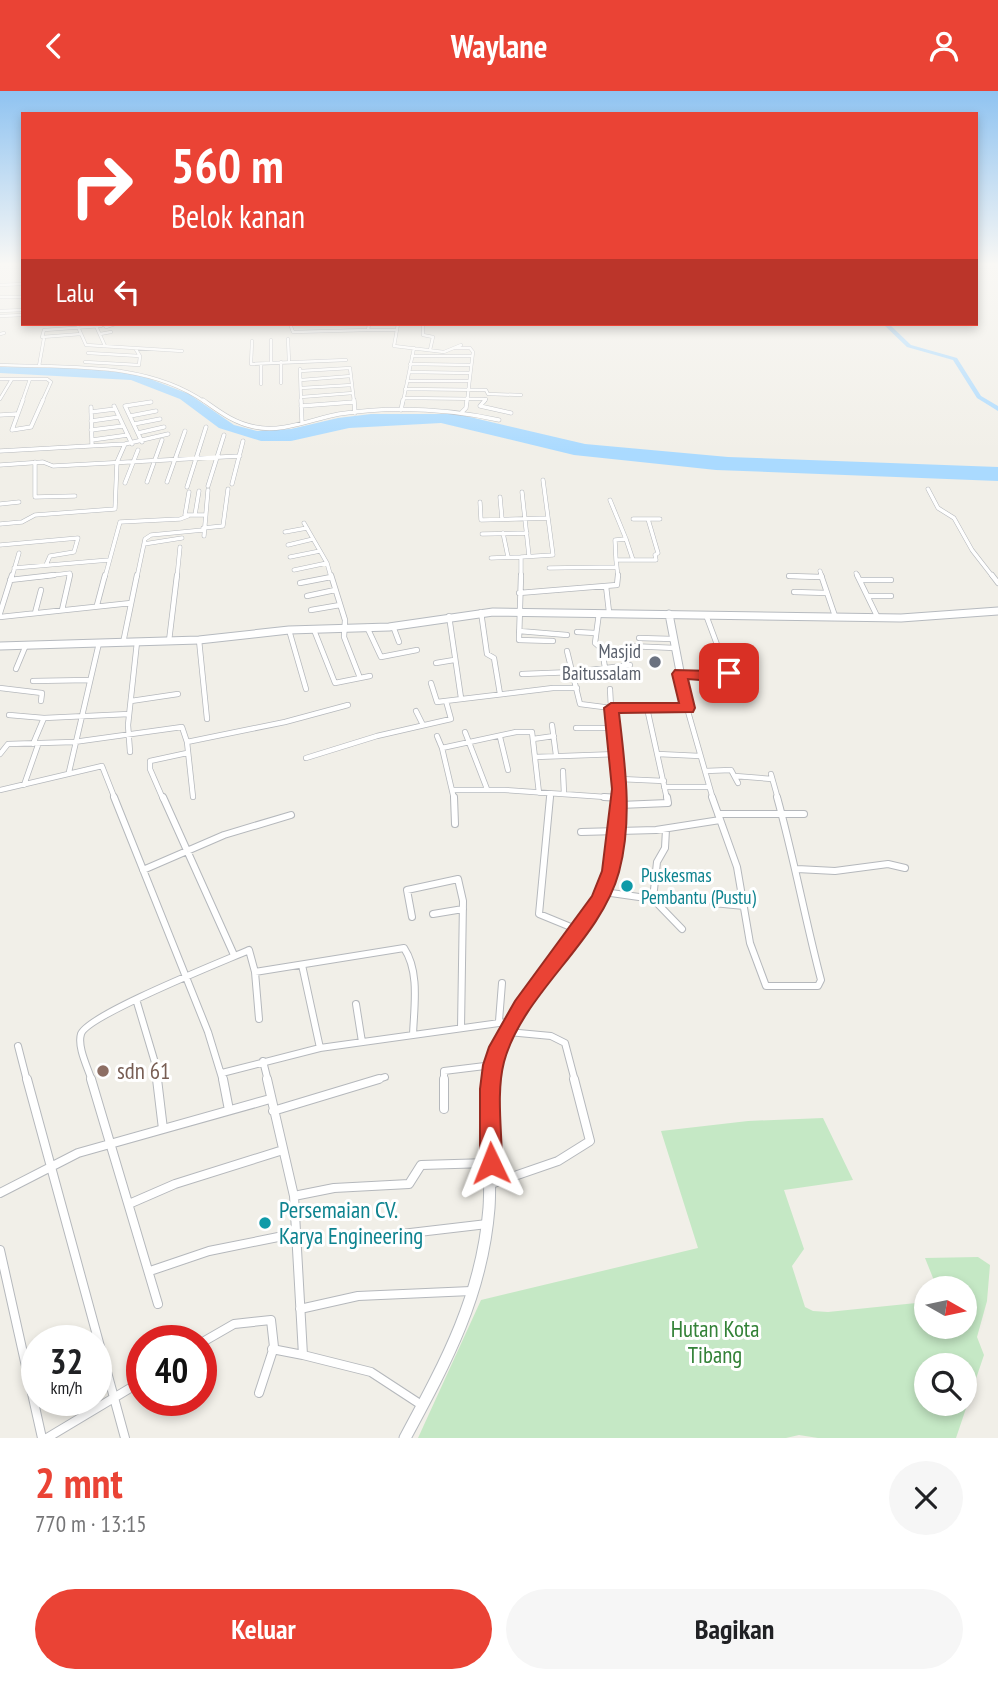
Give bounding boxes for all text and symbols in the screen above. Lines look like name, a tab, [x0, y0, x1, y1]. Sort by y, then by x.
text: Waylane	[451, 25, 547, 67]
icon: back	[35, 27, 73, 65]
icon: person	[925, 27, 963, 65]
text: 560 m	[171, 133, 284, 197]
icon: right	[56, 140, 147, 231]
text: Belok kanan	[171, 195, 305, 237]
icon: left	[108, 273, 146, 311]
text: Lalu	[56, 276, 94, 309]
place label: Masjid Baitussalam	[562, 639, 641, 685]
pin	[699, 643, 759, 703]
marker: Masjid Baitussalam	[647, 654, 663, 670]
icon: arrive	[710, 654, 748, 692]
place label: Puskesmas Pembantu (Pustu)	[641, 863, 757, 909]
marker: Puskesmas Pembantu (Pustu)	[619, 878, 635, 894]
place label: sdn 61	[117, 1056, 170, 1085]
marker: sdn 61	[95, 1063, 111, 1079]
position arrow	[454, 1126, 528, 1200]
place label: Persemaian CV. Karya Engineering	[279, 1195, 423, 1250]
marker: Persemaian CV. Karya Engineering	[257, 1215, 273, 1231]
north arrow	[914, 1276, 976, 1339]
map controls	[914, 1276, 977, 1416]
park label: Hutan Kota Tibang	[671, 1314, 759, 1369]
speed limit sign: 40	[126, 1325, 217, 1416]
text: 32	[50, 1338, 83, 1384]
button: search	[914, 1353, 977, 1416]
text: km/h	[51, 1376, 82, 1399]
text: 2 mnt	[35, 1455, 123, 1510]
button: close	[889, 1461, 963, 1535]
text: 770 m · 13:15	[35, 1509, 147, 1538]
button: Keluar	[35, 1589, 492, 1669]
button: Bagikan	[506, 1589, 963, 1669]

